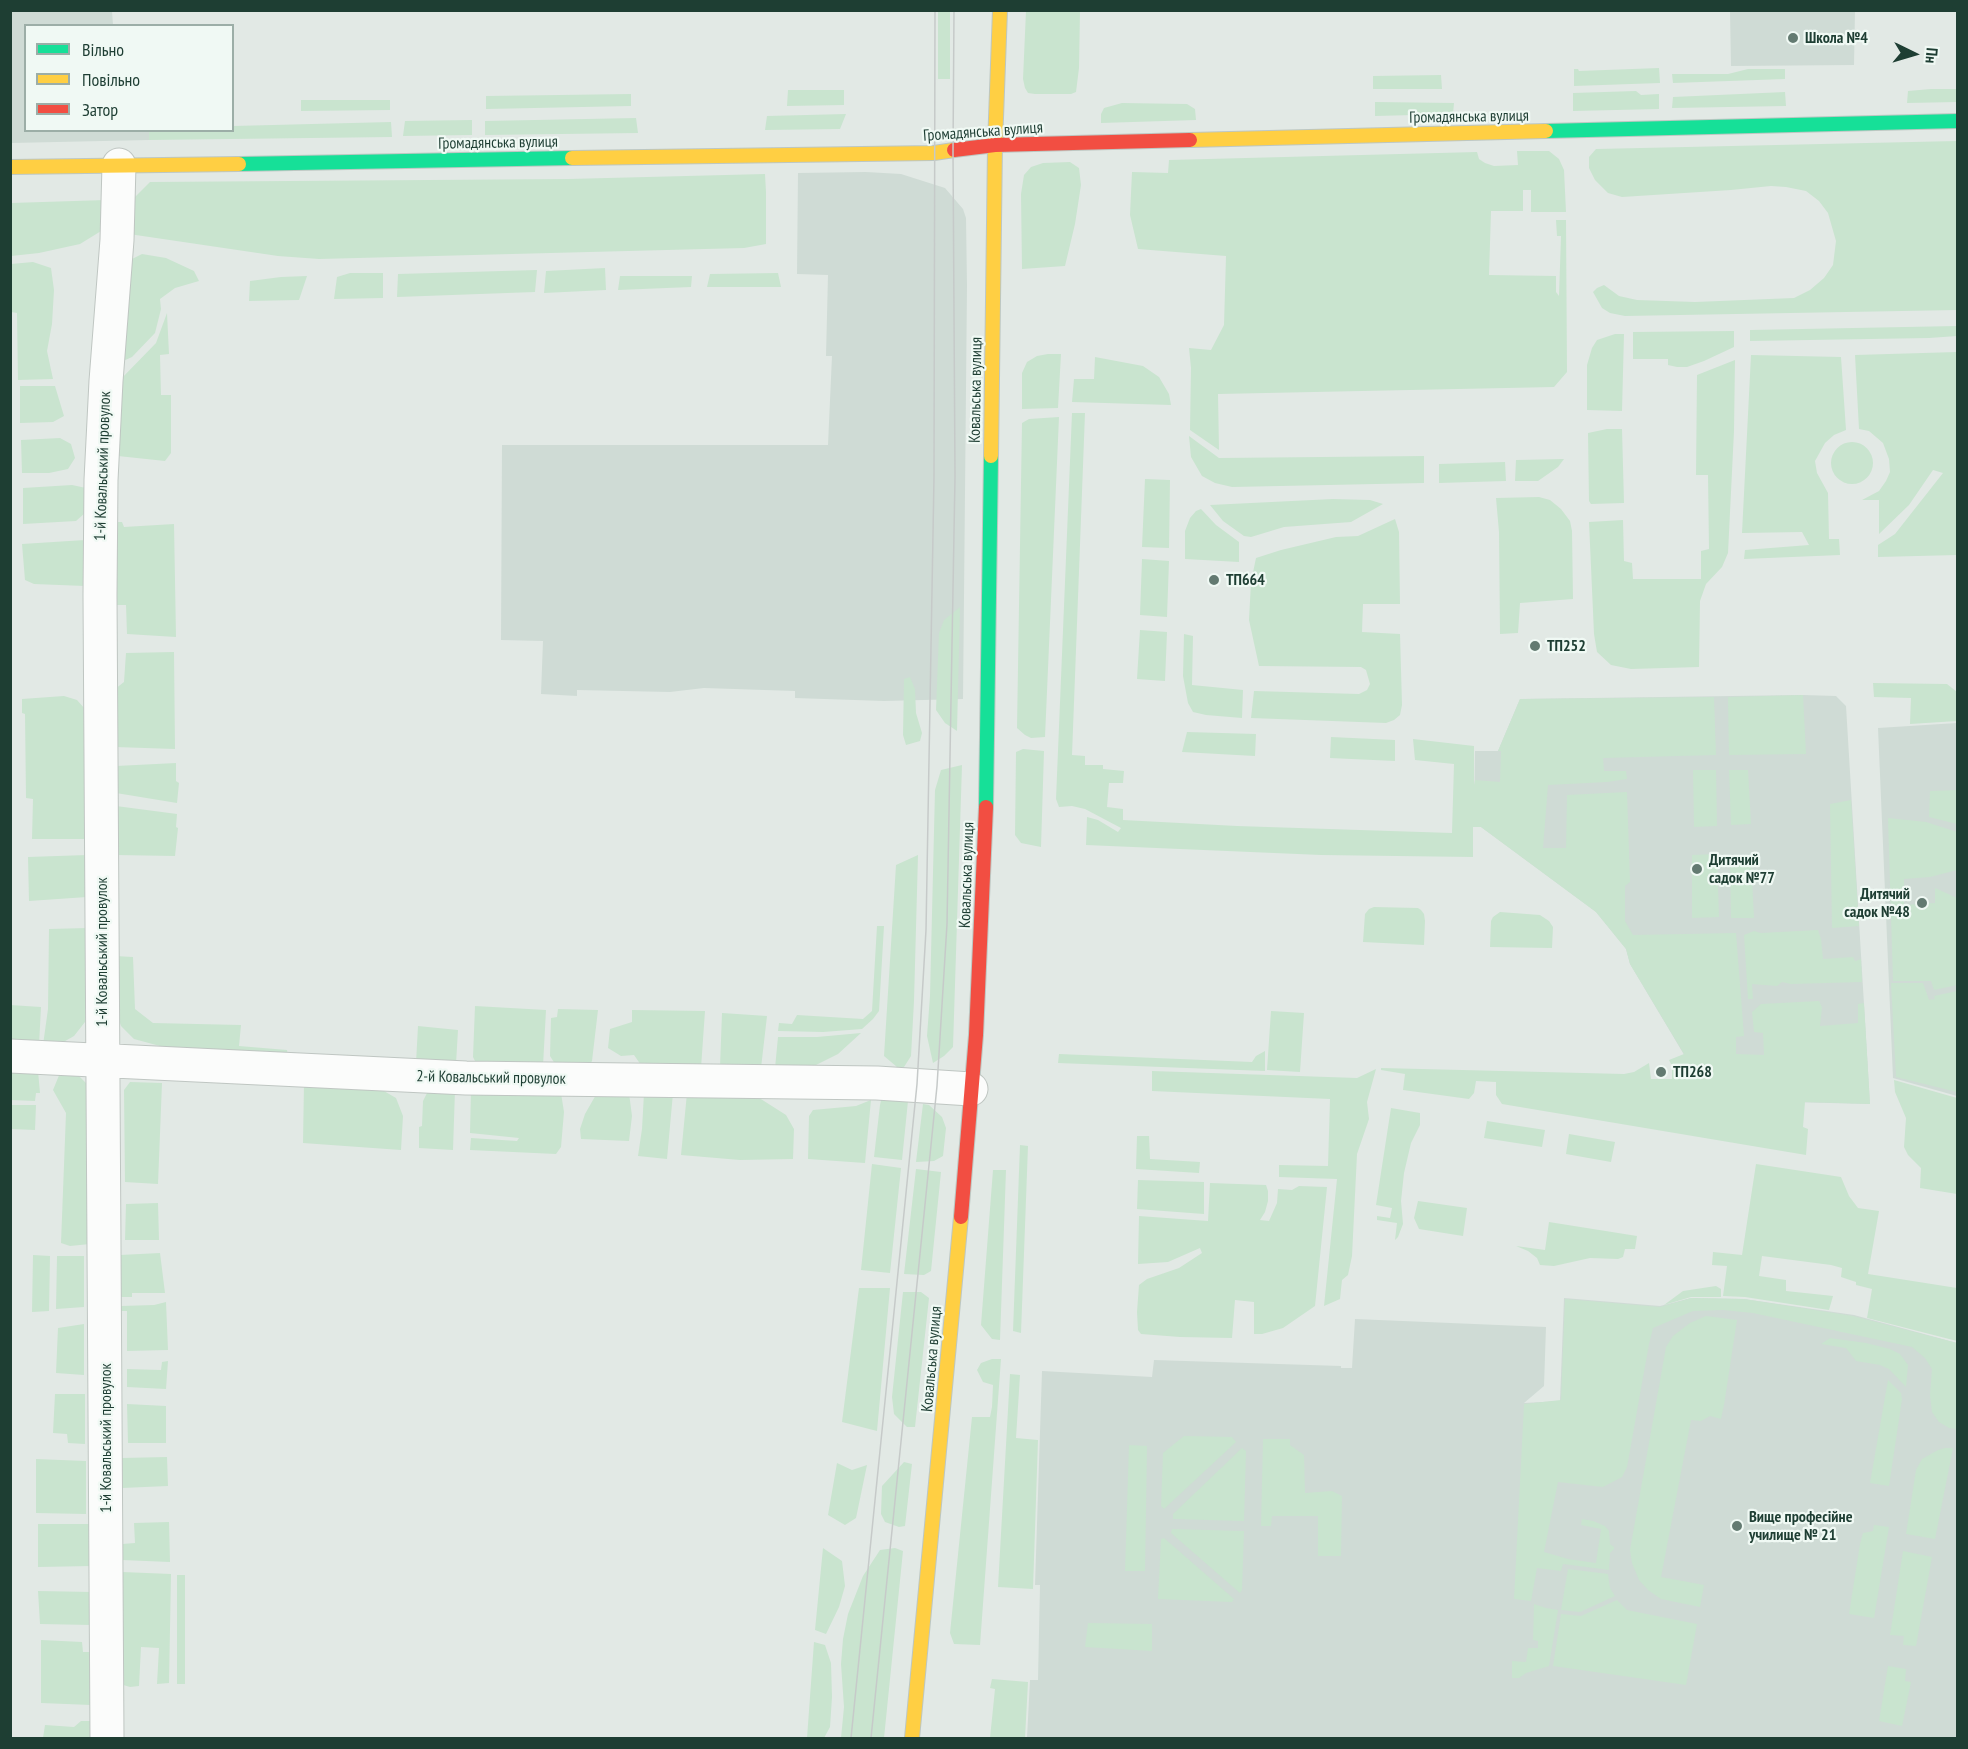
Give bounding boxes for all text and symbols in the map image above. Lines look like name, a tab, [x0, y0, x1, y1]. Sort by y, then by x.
legend	[24, 24, 234, 132]
north arrow	[1884, 24, 1944, 84]
place label: Школа №4	[1805, 28, 1868, 48]
marker: Школа №4	[1786, 31, 1800, 45]
text: Вільно	[82, 38, 124, 61]
text: Пн	[1921, 47, 1943, 64]
text: Повільно	[82, 68, 140, 91]
text: Затор	[82, 98, 118, 121]
street label: Громадянська вулиця	[1409, 106, 1529, 128]
street label: Громадянська вулиця	[923, 118, 1043, 146]
street label: Громадянська вулиця	[438, 132, 558, 154]
street label: Ковальська вулиця	[965, 337, 987, 443]
street label: 1-й Ковальський провулок	[91, 391, 115, 541]
place label: ТП664	[1226, 570, 1265, 590]
marker: ТП664	[1207, 573, 1221, 587]
place label: ТП252	[1547, 636, 1586, 656]
marker: ТП252	[1528, 639, 1542, 653]
street label: Ковальська вулиця	[956, 822, 978, 928]
place label: Дитячий садок №77	[1709, 850, 1775, 888]
marker: Дитячий садок №77	[1690, 862, 1704, 876]
street label: 1-й Ковальський провулок	[92, 877, 112, 1027]
place label: Дитячий садок №48	[1844, 884, 1910, 922]
marker: Дитячий садок №48	[1915, 896, 1929, 910]
place label: ТП268	[1673, 1062, 1712, 1082]
marker: ТП268	[1654, 1065, 1668, 1079]
street label: 2-й Ковальський провулок	[416, 1067, 566, 1089]
street label: Ковальська вулиця	[918, 1305, 946, 1413]
street label: 1-й Ковальський провулок	[96, 1363, 116, 1513]
place label: Вище професійне училище № 21	[1749, 1507, 1852, 1545]
marker: Вище професійне училище № 21	[1730, 1519, 1744, 1533]

